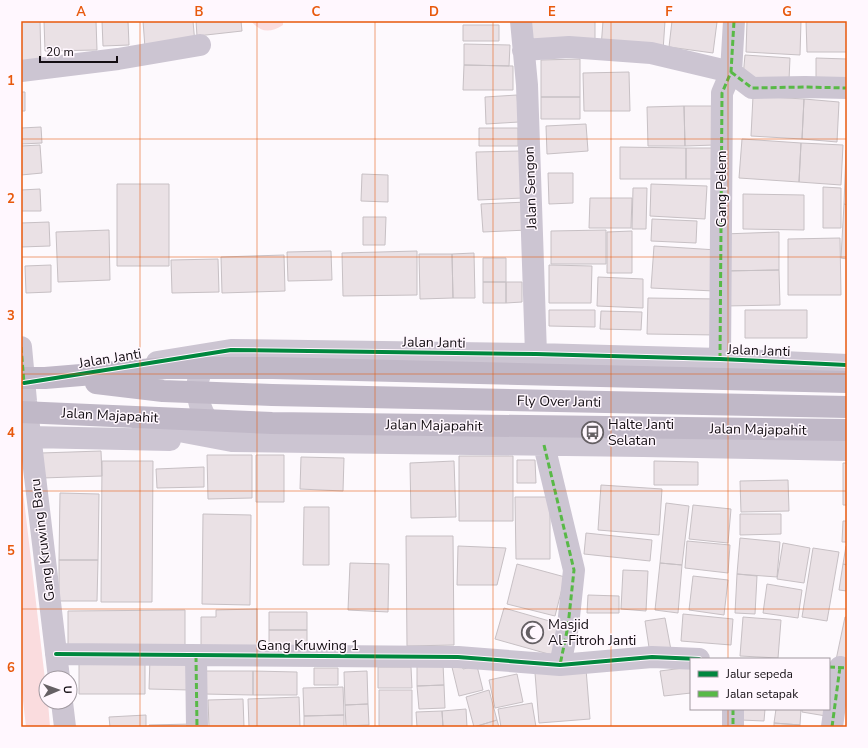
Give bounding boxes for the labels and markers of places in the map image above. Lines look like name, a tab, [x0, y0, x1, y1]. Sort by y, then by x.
place label: Halte Janti Selatan	[608, 415, 674, 450]
bus stop icon: Halte Janti Selatan	[580, 419, 606, 445]
place label: Masjid Al-Fitroh Janti	[548, 615, 636, 650]
mosque icon: Masjid Al-Fitroh Janti	[520, 619, 546, 645]

